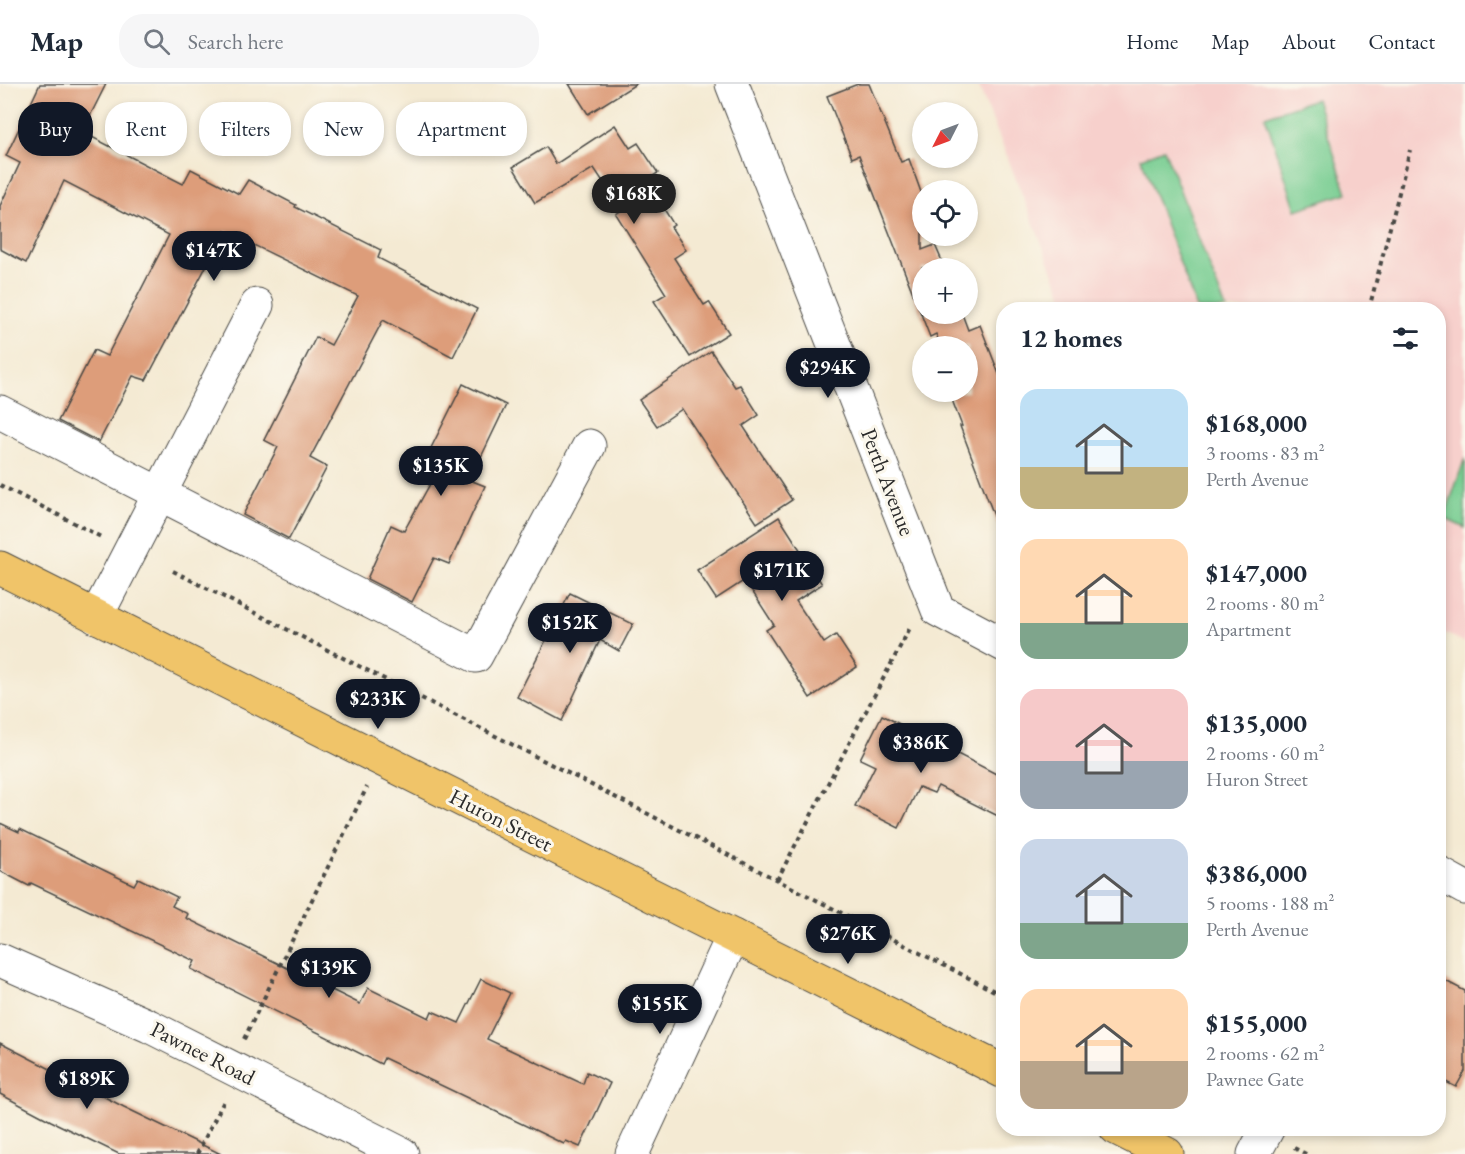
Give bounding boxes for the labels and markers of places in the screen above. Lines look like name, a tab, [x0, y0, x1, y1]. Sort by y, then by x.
pin: $168K	[592, 174, 676, 225]
pin: $147K	[172, 231, 256, 282]
pin: $294K	[786, 348, 870, 399]
pin: $135K	[399, 446, 483, 497]
pin: $171K	[740, 551, 824, 602]
pin: $152K	[528, 603, 612, 654]
pin: $233K	[336, 679, 420, 730]
pin: $386K	[879, 723, 963, 774]
pin: $276K	[806, 914, 890, 965]
pin: $139K	[287, 948, 371, 999]
pin: $155K	[618, 984, 702, 1035]
pin: $189K	[45, 1059, 129, 1110]

